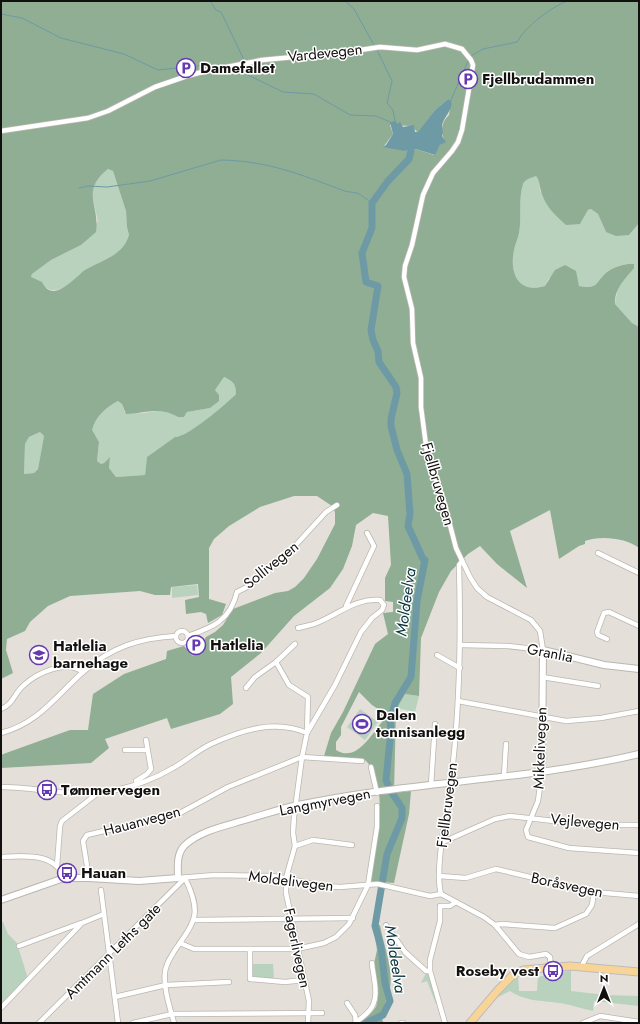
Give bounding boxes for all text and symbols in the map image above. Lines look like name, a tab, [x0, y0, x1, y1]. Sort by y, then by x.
street label: Vardevegen	[287, 38, 363, 68]
parking icon: Damefallet	[175, 57, 197, 79]
place label: Damefallet	[200, 57, 275, 79]
parking icon: Fjellbrudammen	[457, 68, 479, 90]
place label: Fjellbrudammen	[482, 68, 594, 90]
street label: Fjellbruvegen	[416, 440, 460, 528]
street label: Sollivegen	[239, 536, 303, 594]
water label: Moldeelva	[389, 566, 422, 638]
parking icon: Hatlelia	[185, 634, 207, 656]
place label: Hatlelia	[210, 634, 264, 656]
place label: Hatlelia barnehage	[53, 635, 128, 674]
street label: Granlia	[525, 638, 575, 668]
school or university icon: Hatlelia barnehage	[28, 644, 50, 666]
place label: Dalen tennisanlegg	[376, 704, 465, 743]
street label: Mikkelivegen	[528, 706, 552, 790]
sports icon: Dalen tennisanlegg	[351, 713, 373, 735]
street label: Fjellbruvegen	[431, 761, 463, 849]
bus stop icon: Tømmervegen	[36, 779, 58, 801]
place label: Tømmervegen	[61, 779, 160, 801]
street label: Langmyrvegen	[278, 782, 372, 822]
street label: Hauanvegen	[101, 800, 183, 842]
street label: Vejlevegen	[549, 808, 621, 836]
bus stop icon: Hauan	[56, 862, 78, 884]
place label: Hauan	[81, 862, 126, 884]
street label: Moldelivegen	[247, 865, 335, 897]
street label: Boråsvegen	[529, 867, 605, 903]
street label: Amtmann Leths gate	[60, 898, 166, 1004]
street label: Fagerlivegen	[278, 906, 316, 990]
water label: Moldeelva	[379, 923, 412, 995]
place label: Roseby vest	[456, 960, 539, 982]
bus stop icon: Roseby vest	[542, 960, 564, 982]
north arrow	[584, 968, 624, 1008]
text: N	[600, 970, 608, 986]

